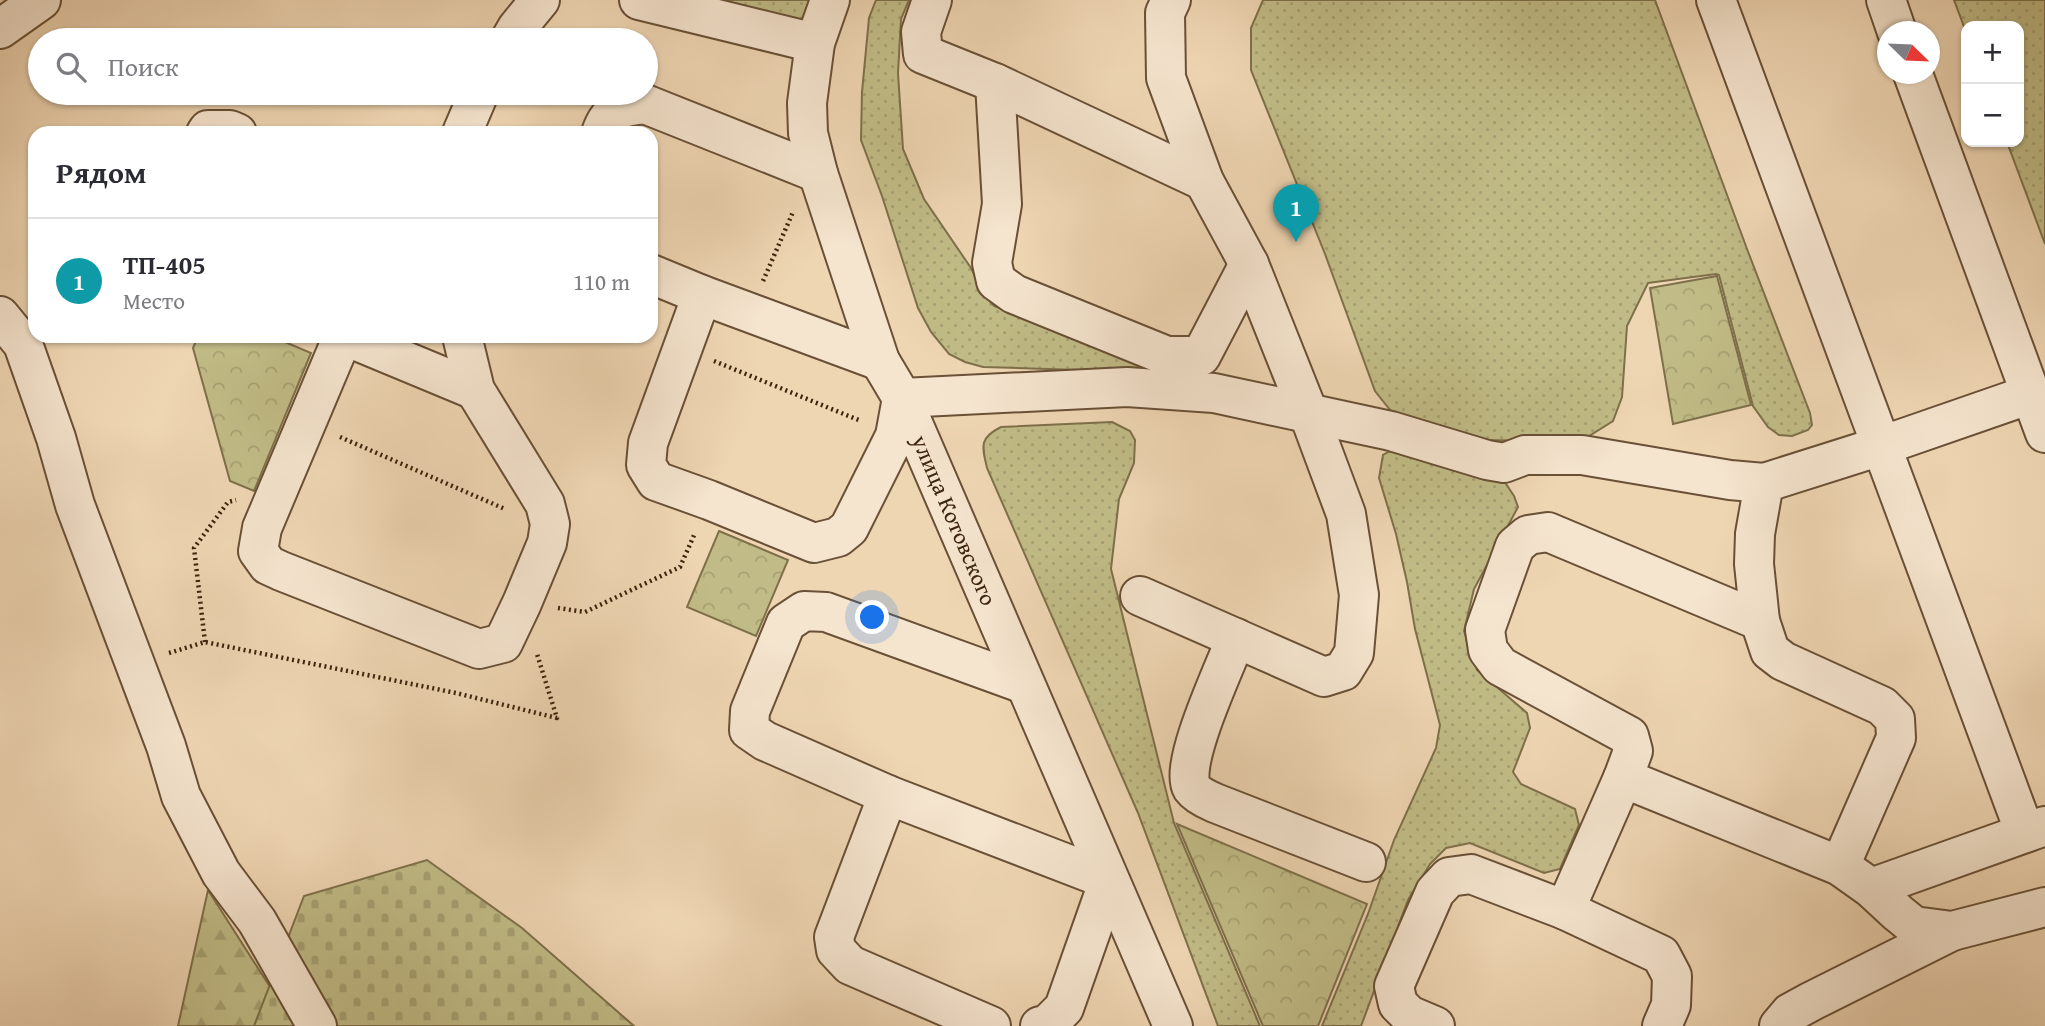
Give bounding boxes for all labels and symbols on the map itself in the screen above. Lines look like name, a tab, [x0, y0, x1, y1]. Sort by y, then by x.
north arrow	[1877, 21, 1940, 84]
pin: 1	[1273, 184, 1319, 242]
street label: улица Котовского	[904, 429, 1006, 610]
your location	[855, 600, 889, 634]

